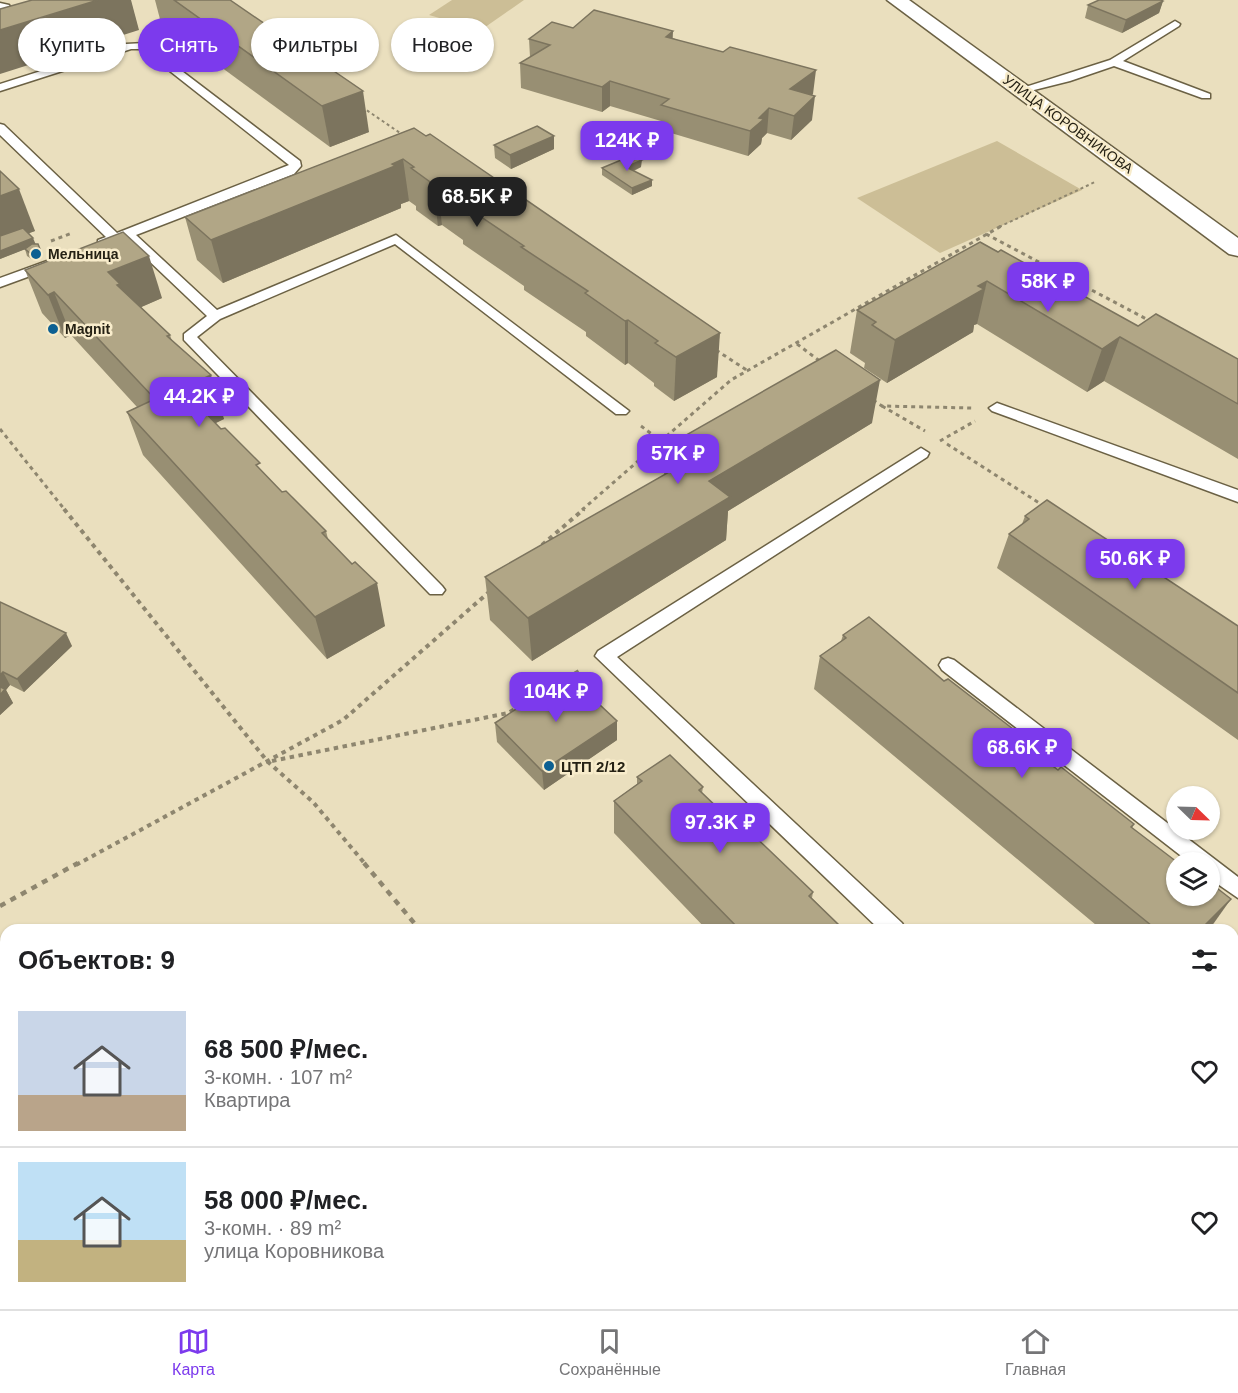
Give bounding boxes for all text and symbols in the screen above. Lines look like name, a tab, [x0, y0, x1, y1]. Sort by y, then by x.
chip: Купить	[18, 18, 126, 72]
chip: Снять	[138, 18, 239, 72]
chip: Фильтры	[251, 18, 379, 72]
chip: Новое	[391, 18, 494, 72]
street label: УЛИЦА КОРОВНИКОВА	[1000, 71, 1137, 177]
pin: 124K ₽	[578, 121, 676, 172]
text: 124K ₽	[594, 129, 660, 151]
pin: 68.5K ₽	[422, 177, 532, 228]
text: 68.5K ₽	[442, 185, 512, 207]
place label: Мельница	[48, 246, 119, 262]
marker: Мельница	[29, 247, 43, 261]
pin: 58K ₽	[1006, 262, 1090, 313]
text: 58K ₽	[1021, 270, 1075, 292]
place label: Magnit	[65, 321, 110, 337]
marker: Magnit	[46, 322, 60, 336]
pin: 44.2K ₽	[144, 377, 254, 428]
text: 44.2K ₽	[164, 385, 234, 407]
pin: 57K ₽	[636, 434, 720, 485]
text: 57K ₽	[651, 442, 705, 464]
pin: 50.6K ₽	[1080, 539, 1190, 590]
text: 50.6K ₽	[1100, 547, 1170, 569]
pin: 104K ₽	[507, 672, 605, 723]
text: 104K ₽	[523, 680, 589, 702]
pin: 68.6K ₽	[967, 728, 1077, 779]
text: 68.6K ₽	[987, 736, 1057, 758]
place label: ЦТП 2/12	[561, 758, 625, 775]
marker: ЦТП 2/12	[542, 759, 556, 773]
north arrow	[1166, 786, 1220, 840]
map controls	[1166, 786, 1220, 906]
pin: 97.3K ₽	[665, 803, 775, 854]
text: 97.3K ₽	[685, 811, 755, 833]
button: layers	[1166, 852, 1220, 906]
icon: filters	[1188, 944, 1221, 977]
text: Объектов: 9	[18, 945, 175, 975]
text: 68 500 ₽/мес.	[204, 1034, 368, 1064]
icon: home	[66, 1035, 138, 1107]
icon: heart	[1188, 1055, 1221, 1088]
text: 3-комн. · 107 m²	[204, 1066, 352, 1088]
text: Квартира	[204, 1089, 290, 1111]
text: 58 000 ₽/мес.	[204, 1185, 368, 1215]
icon: home	[66, 1186, 138, 1258]
icon: heart	[1188, 1206, 1221, 1239]
text: 3-комн. · 89 m²	[204, 1217, 341, 1239]
text: улица Коровникова	[204, 1240, 384, 1262]
tab: Карта	[172, 1325, 215, 1379]
tab: Сохранённые	[559, 1325, 661, 1379]
tab: Главная	[1005, 1325, 1066, 1379]

